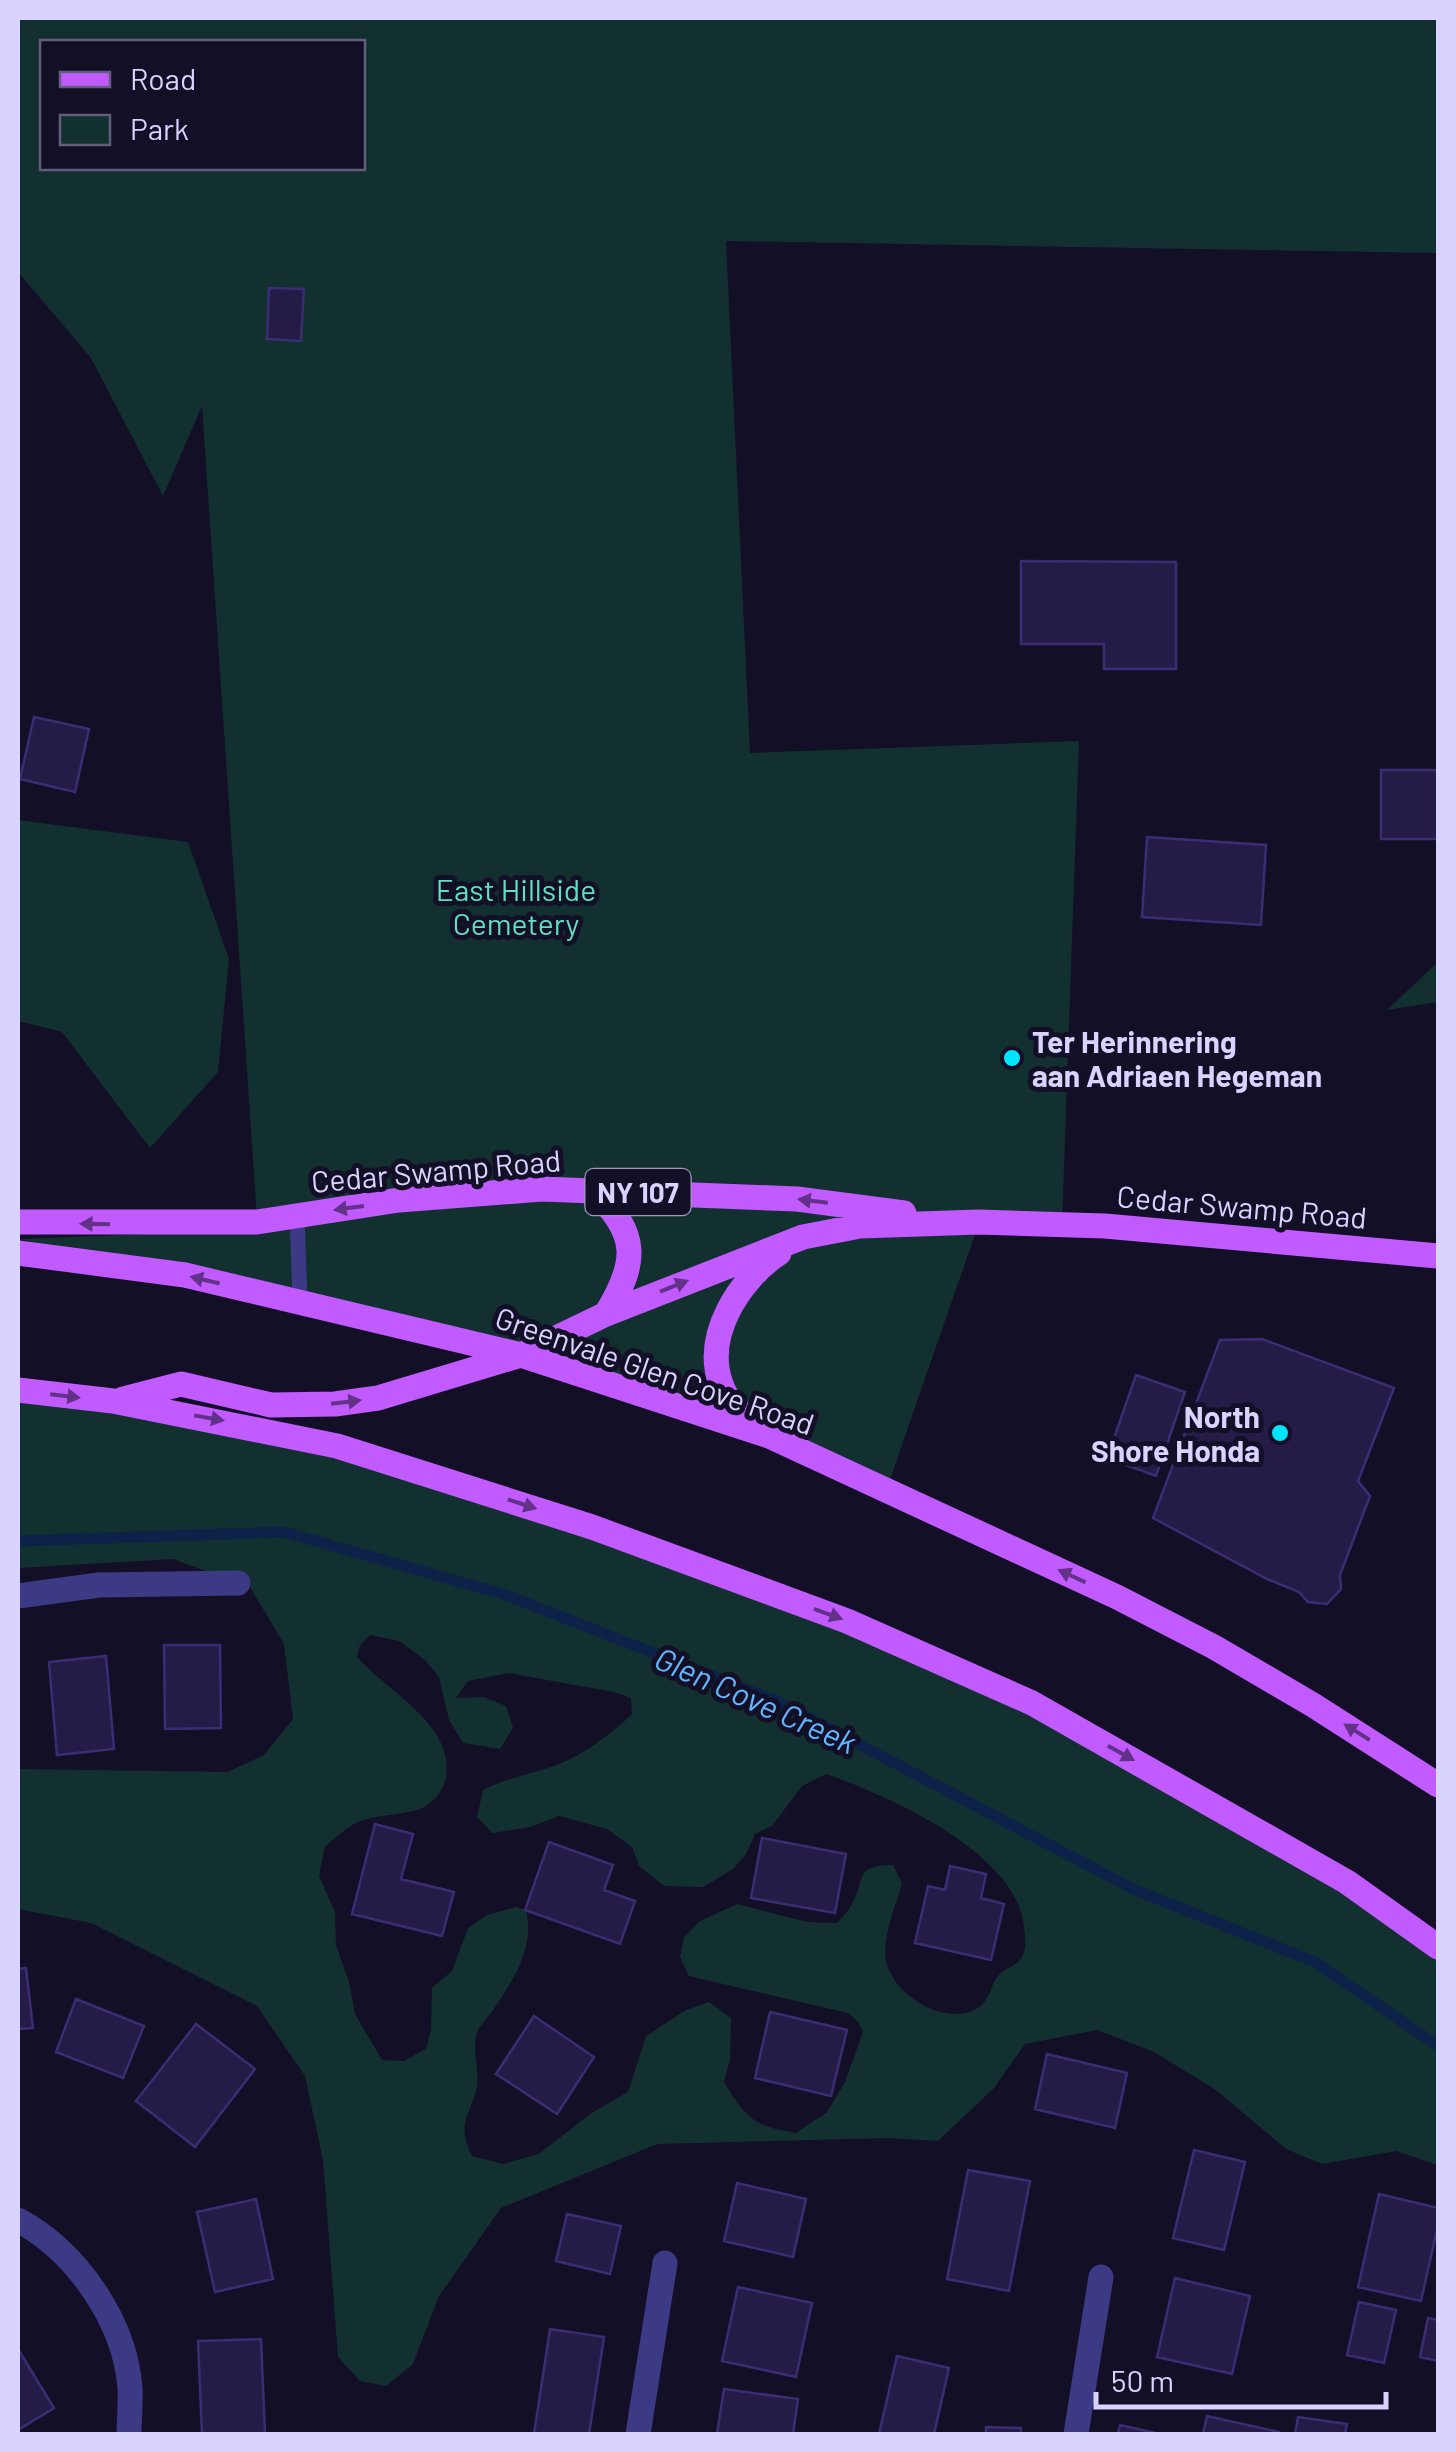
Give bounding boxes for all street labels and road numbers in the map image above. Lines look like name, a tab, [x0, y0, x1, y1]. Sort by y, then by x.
street label: Cedar Swamp Road	[310, 1141, 562, 1199]
road number: NY 107	[586, 1169, 690, 1215]
street label: Cedar Swamp Road	[1116, 1177, 1368, 1235]
street label: Greenvale Glen Cove Road	[491, 1299, 819, 1441]

